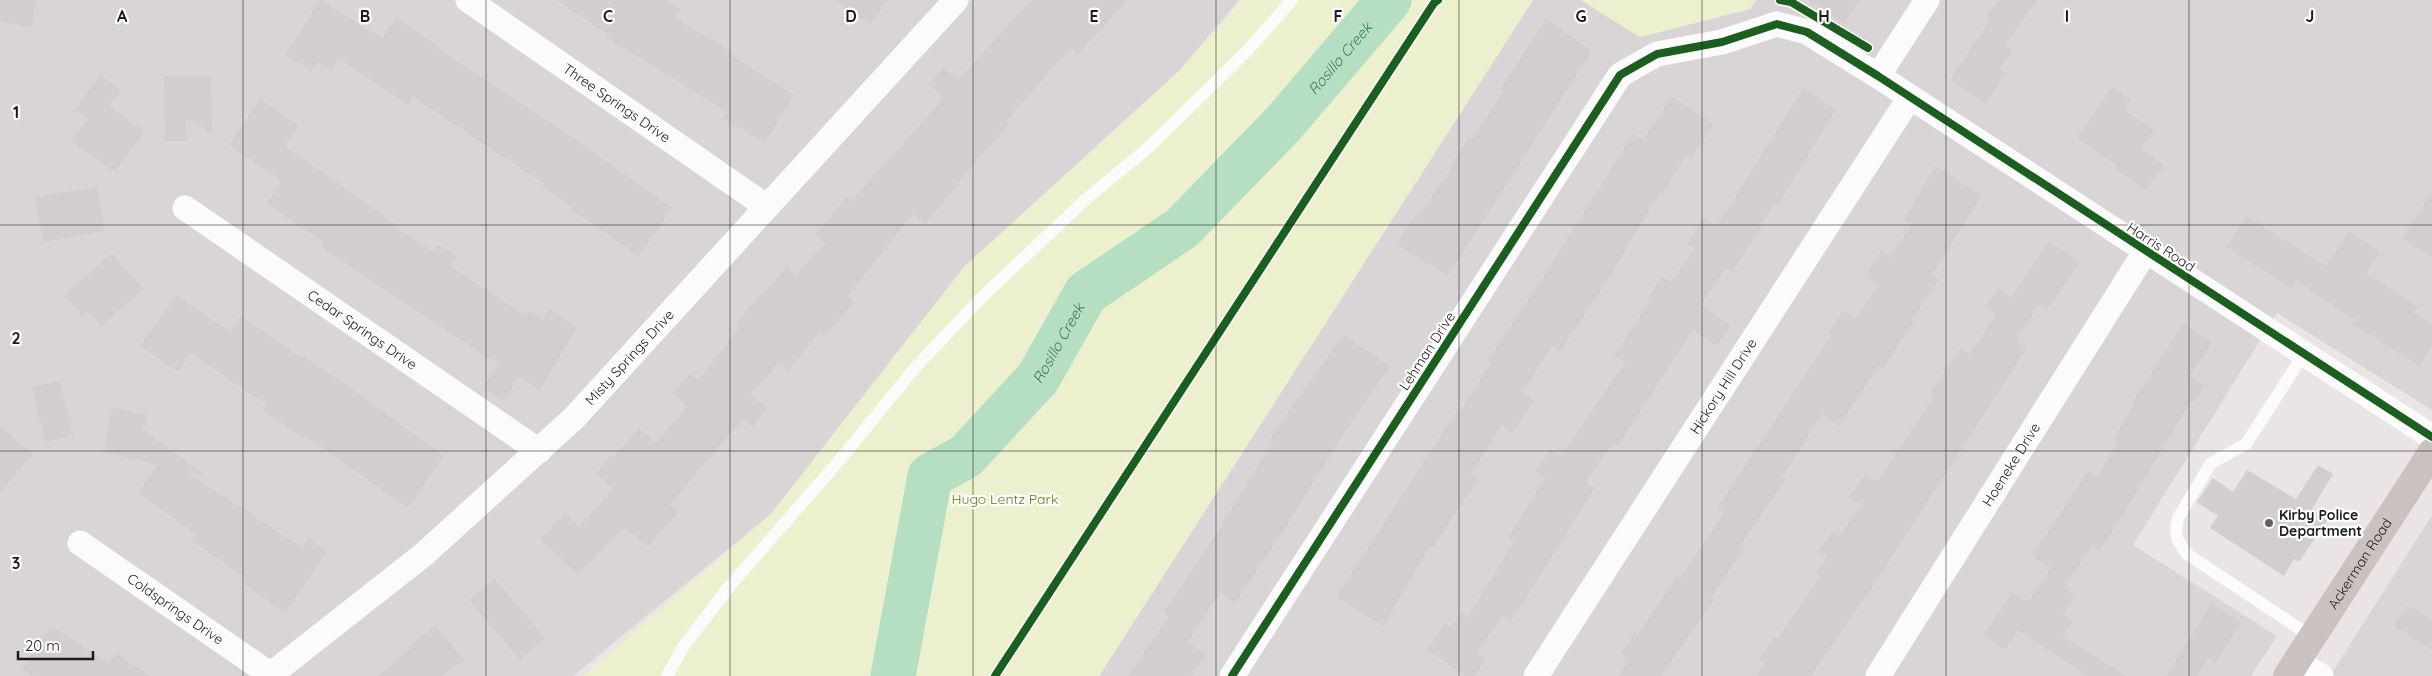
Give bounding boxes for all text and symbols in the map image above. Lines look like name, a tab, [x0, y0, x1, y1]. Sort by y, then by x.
text: A	[117, 6, 128, 26]
text: B	[360, 6, 370, 26]
text: C	[603, 6, 613, 26]
text: D	[845, 6, 857, 26]
text: E	[1089, 6, 1099, 26]
text: F	[1334, 6, 1343, 26]
text: G	[1575, 6, 1587, 26]
text: H	[1818, 6, 1830, 26]
text: I	[2065, 6, 2069, 26]
text: J	[2306, 6, 2314, 26]
water label: Rosillo Creek	[1303, 16, 1377, 98]
street label: Three Springs Drive	[560, 60, 674, 147]
text: 1	[13, 102, 19, 122]
street label: Harris Road	[2124, 218, 2198, 276]
street label: Cedar Springs Drive	[304, 286, 421, 374]
water label: Rosillo Creek	[1028, 298, 1089, 387]
street label: Misty Springs Drive	[581, 306, 678, 409]
street label: Lehman Drive	[1395, 308, 1459, 394]
text: 2	[11, 328, 21, 348]
street label: Hickory Hill Drive	[1686, 335, 1761, 437]
street label: Hoeneke Drive	[1978, 419, 2044, 510]
park label: Hugo Lentz Park	[951, 490, 1059, 508]
place label: Kirby Police Department	[2279, 506, 2362, 540]
street label: Ackerman Road	[2324, 515, 2396, 612]
marker: Kirby Police Department	[2263, 517, 2275, 529]
text: 3	[12, 553, 20, 573]
street label: Coldsprings Drive	[124, 569, 227, 649]
scale bar	[18, 628, 92, 660]
text: 20 m	[25, 636, 60, 655]

